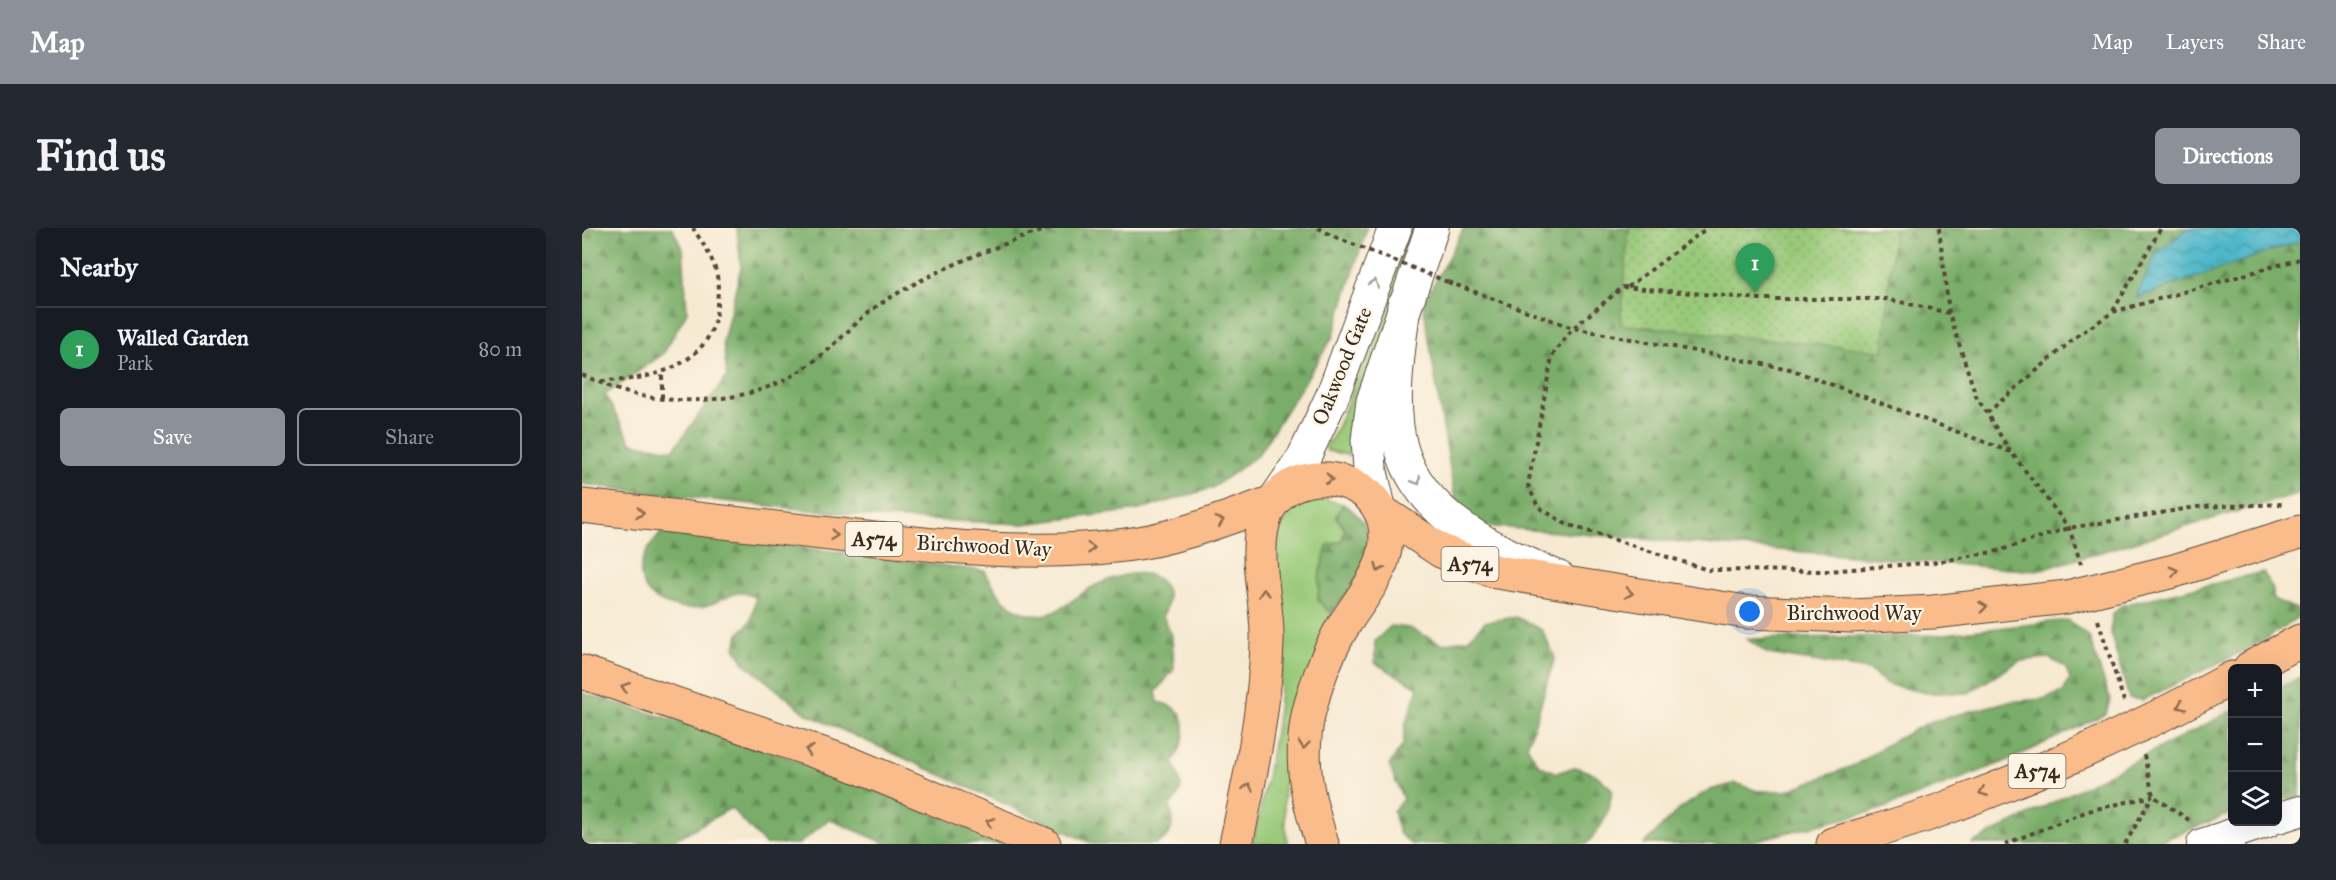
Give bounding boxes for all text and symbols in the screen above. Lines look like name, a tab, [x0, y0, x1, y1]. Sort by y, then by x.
text: Map	[30, 25, 85, 60]
text: Map	[2092, 29, 2133, 55]
text: Layers	[2166, 29, 2224, 55]
text: Share	[2257, 29, 2306, 55]
button: Directions	[2155, 128, 2300, 184]
text: Find us	[36, 130, 166, 182]
pin: 1	[1736, 244, 1774, 293]
text: Nearby	[60, 251, 138, 283]
one-way arrow	[1367, 278, 1380, 289]
street label: Oakwood Gate	[1306, 303, 1378, 429]
text: Walled Garden	[117, 324, 249, 351]
text: 1	[76, 337, 83, 361]
text: 80 m	[479, 337, 522, 361]
text: Park	[117, 351, 153, 375]
button: Save	[60, 408, 285, 466]
button: Share	[297, 408, 522, 466]
one-way arrow	[1324, 472, 1333, 485]
one-way arrow	[1409, 475, 1421, 485]
one-way arrow	[635, 506, 645, 518]
one-way arrow	[1214, 516, 1225, 528]
road number: A574	[846, 522, 902, 556]
one-way arrow	[829, 528, 838, 540]
street label: Birchwood Way	[916, 529, 1053, 563]
one-way arrow	[1087, 541, 1096, 554]
road number: A574	[1442, 547, 1498, 581]
one-way arrow	[1374, 562, 1386, 573]
one-way arrow	[2168, 566, 2179, 578]
one-way arrow	[1625, 586, 1634, 598]
one-way arrow	[1258, 589, 1271, 598]
your location	[1735, 597, 1764, 626]
street label: Birchwood Way	[1786, 600, 1923, 626]
one-way arrow	[1978, 601, 1987, 613]
map controls	[2228, 664, 2282, 826]
button: +	[2228, 664, 2282, 718]
one-way arrow	[620, 681, 631, 694]
one-way arrow	[2177, 699, 2187, 710]
button: −	[2228, 718, 2282, 772]
one-way arrow	[1298, 741, 1311, 750]
one-way arrow	[804, 744, 815, 757]
road number: A574	[2008, 754, 2066, 788]
button: layers	[2228, 772, 2282, 826]
one-way arrow	[1241, 782, 1254, 792]
one-way arrow	[1979, 785, 1990, 797]
one-way arrow	[986, 817, 997, 829]

